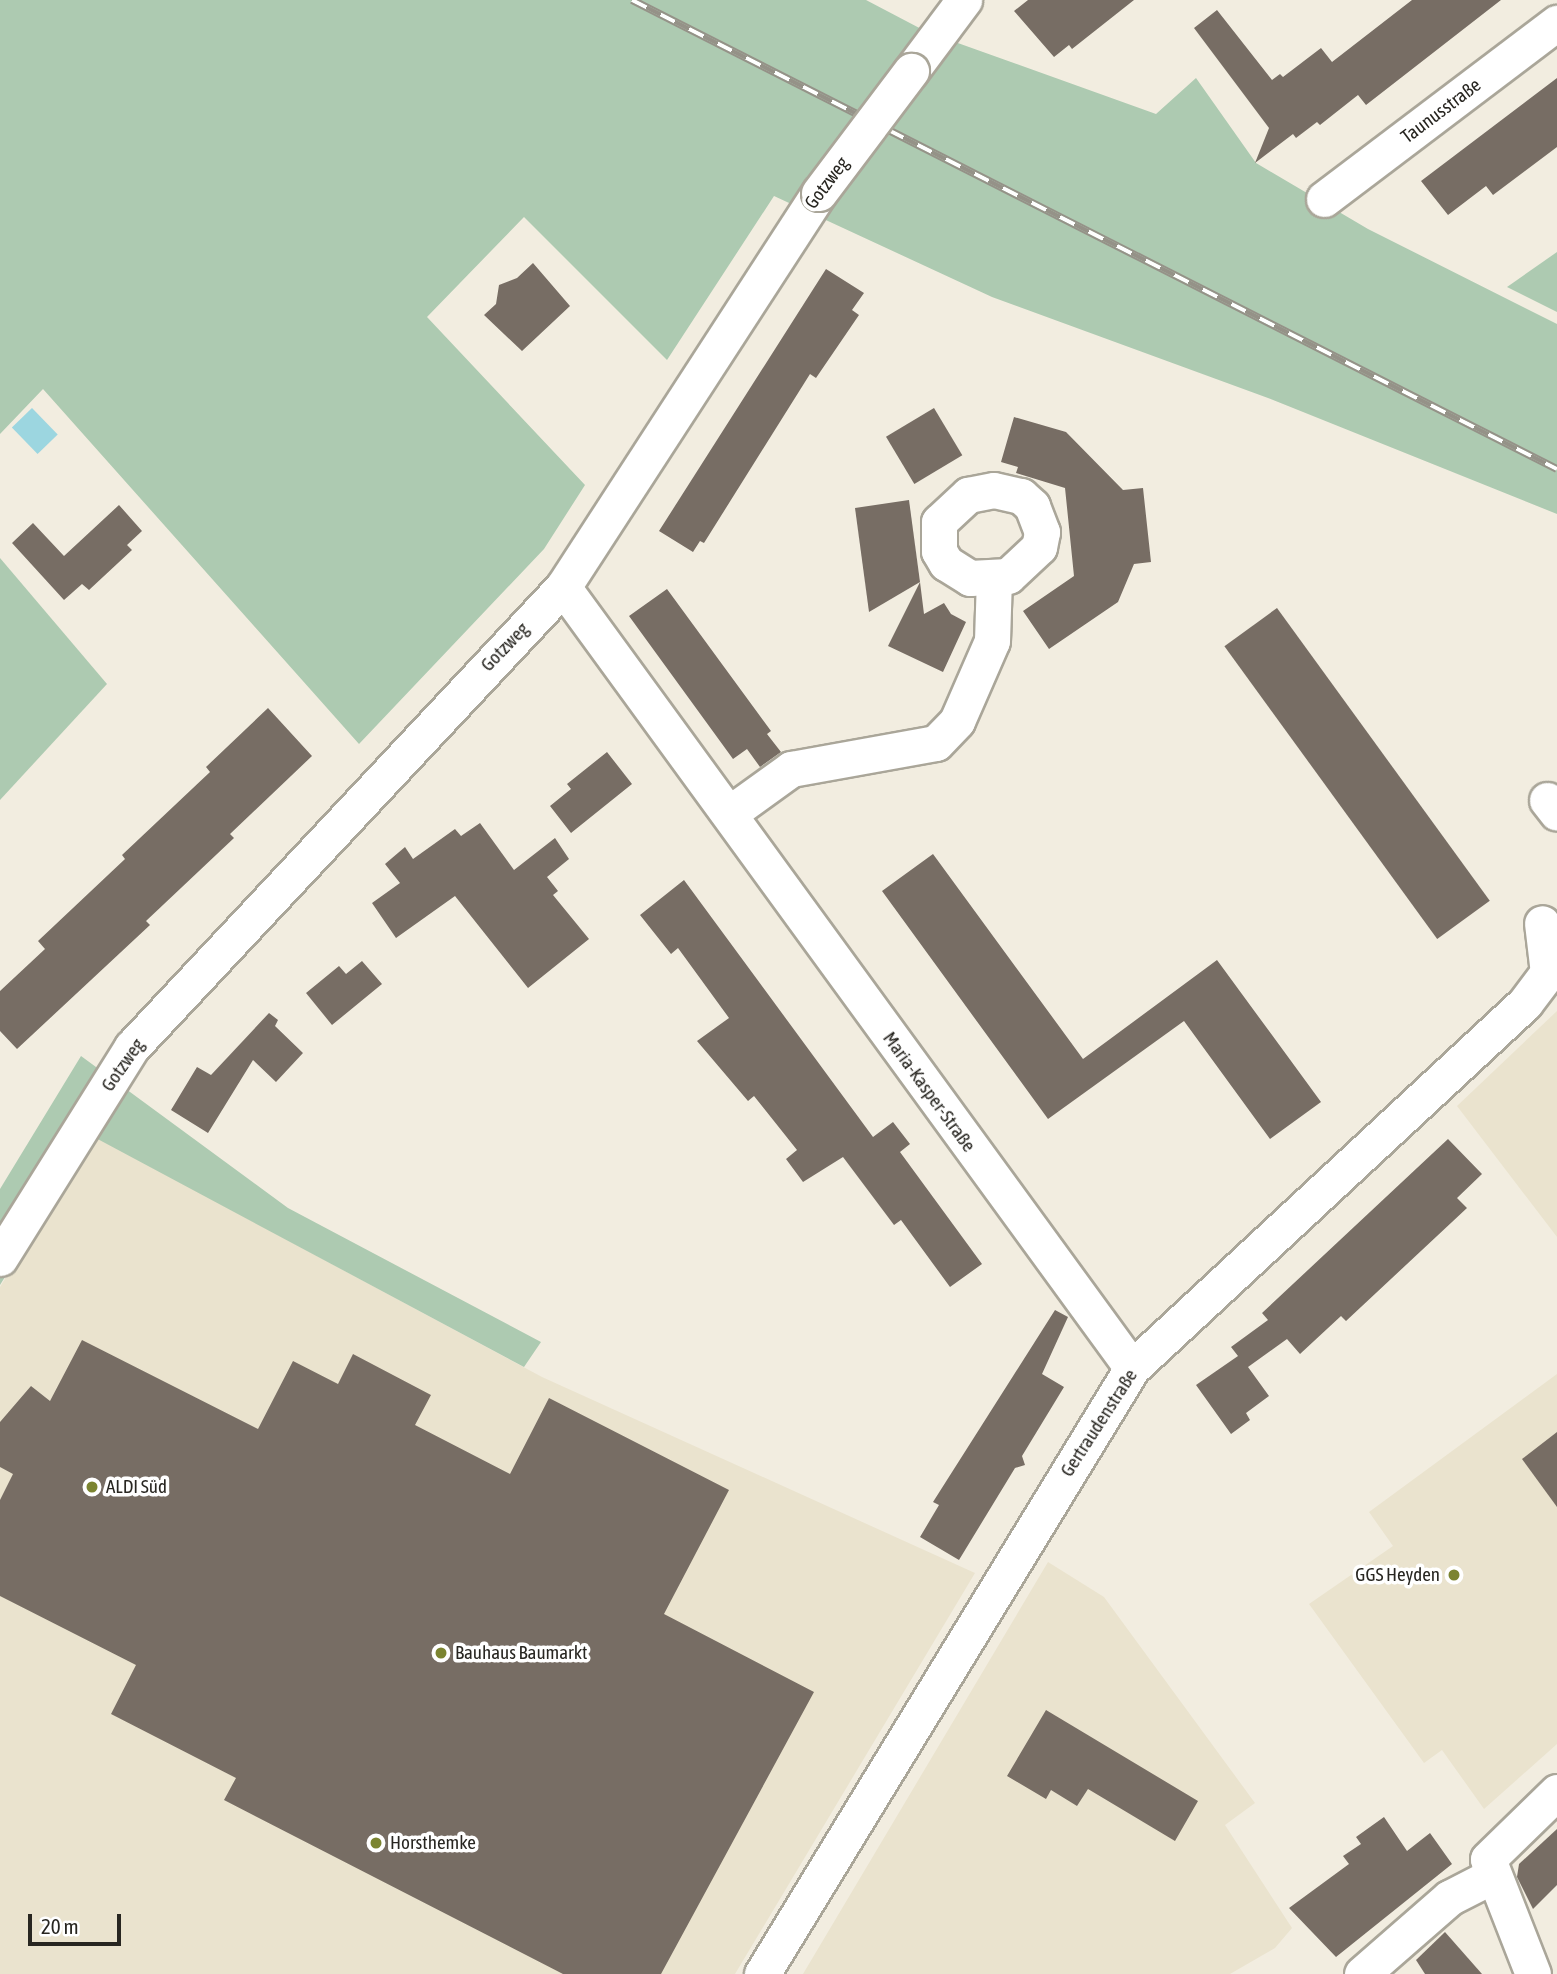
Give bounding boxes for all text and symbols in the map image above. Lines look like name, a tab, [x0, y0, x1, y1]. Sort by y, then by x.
street label: Taunusstraße	[1397, 74, 1485, 148]
street label: Gotzweg	[800, 152, 854, 214]
street label: Gotzweg	[476, 618, 534, 676]
street label: Maria-Kasper-Straße	[878, 1028, 980, 1156]
street label: Gotzweg	[97, 1034, 149, 1096]
street label: Gertraudenstraße	[1056, 1365, 1142, 1481]
place label: ALDI Süd	[106, 1476, 167, 1498]
marker: ALDI Süd	[84, 1479, 100, 1495]
place label: GGS Heyden	[1355, 1564, 1440, 1586]
marker: GGS Heyden	[1446, 1567, 1462, 1583]
place label: Bauhaus Baumarkt	[455, 1642, 588, 1664]
marker: Bauhaus Baumarkt	[433, 1645, 449, 1661]
place label: Horsthemke	[390, 1832, 476, 1854]
marker: Horsthemke	[368, 1835, 384, 1851]
scale bar	[32, 1900, 124, 1944]
text: 20 m	[41, 1914, 79, 1938]

